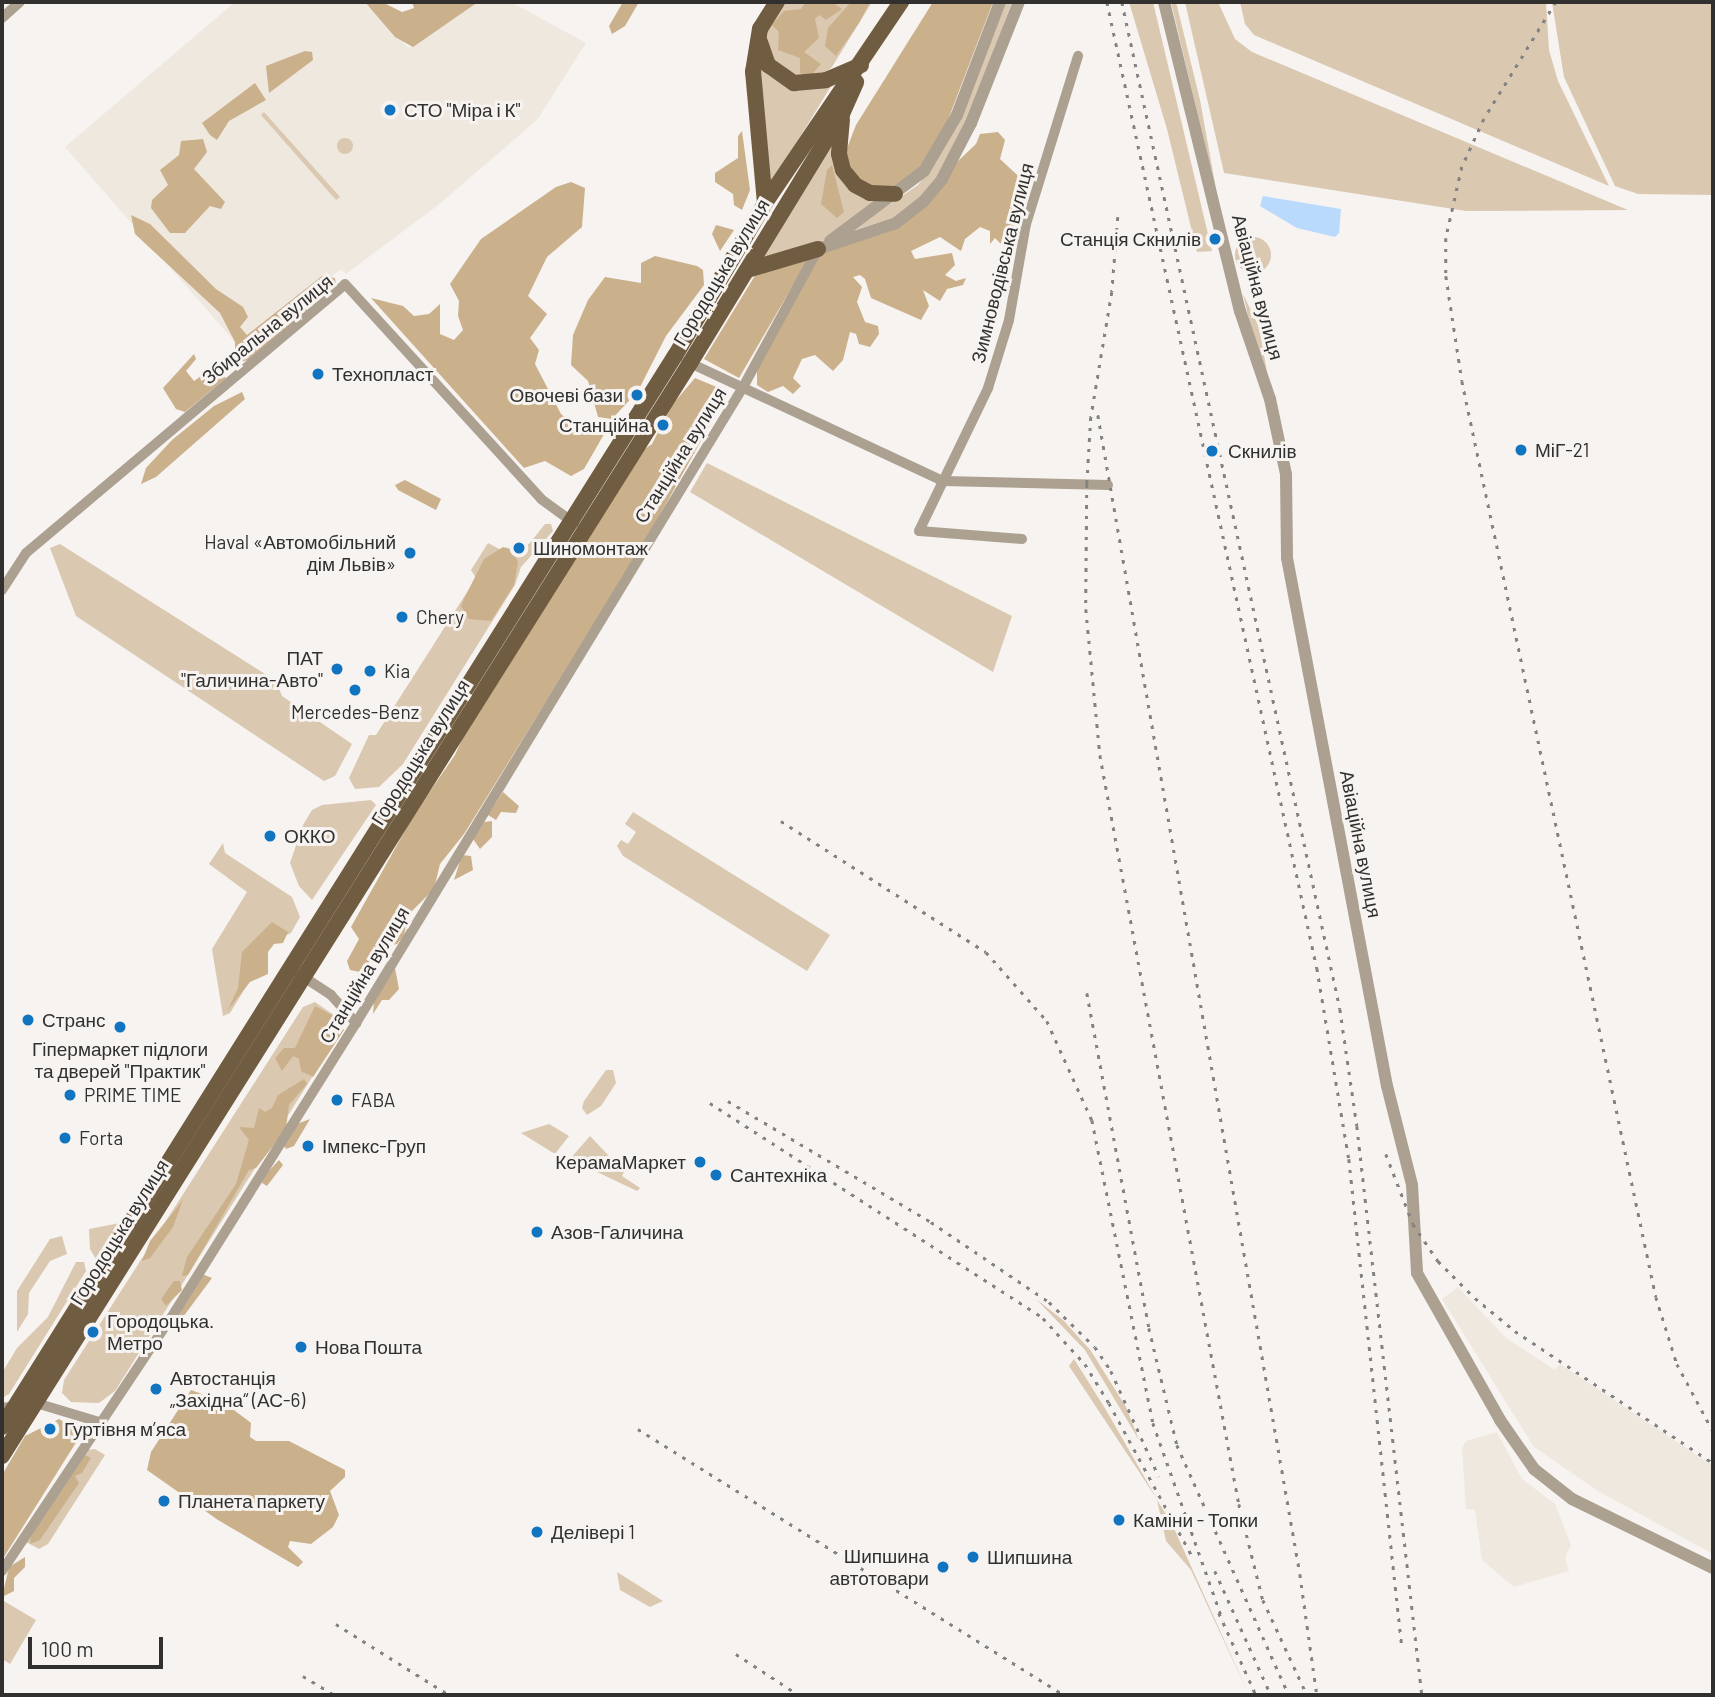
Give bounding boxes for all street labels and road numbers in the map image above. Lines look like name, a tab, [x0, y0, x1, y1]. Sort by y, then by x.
street label: Зимноводівська вулиця	[966, 161, 1038, 365]
street label: Городоцька вулиця	[668, 194, 774, 350]
street label: Авіаційна вулиця	[1228, 212, 1288, 362]
street label: Збиральна вулиця	[197, 269, 337, 389]
street label: Станційна вулиця	[629, 383, 731, 527]
street label: Городоцька вулиця	[366, 675, 474, 829]
street label: Авіаційна вулиця	[1336, 768, 1386, 920]
street label: Станційна вулиця	[314, 902, 414, 1048]
street label: Городоцька вулиця	[65, 1155, 173, 1309]

